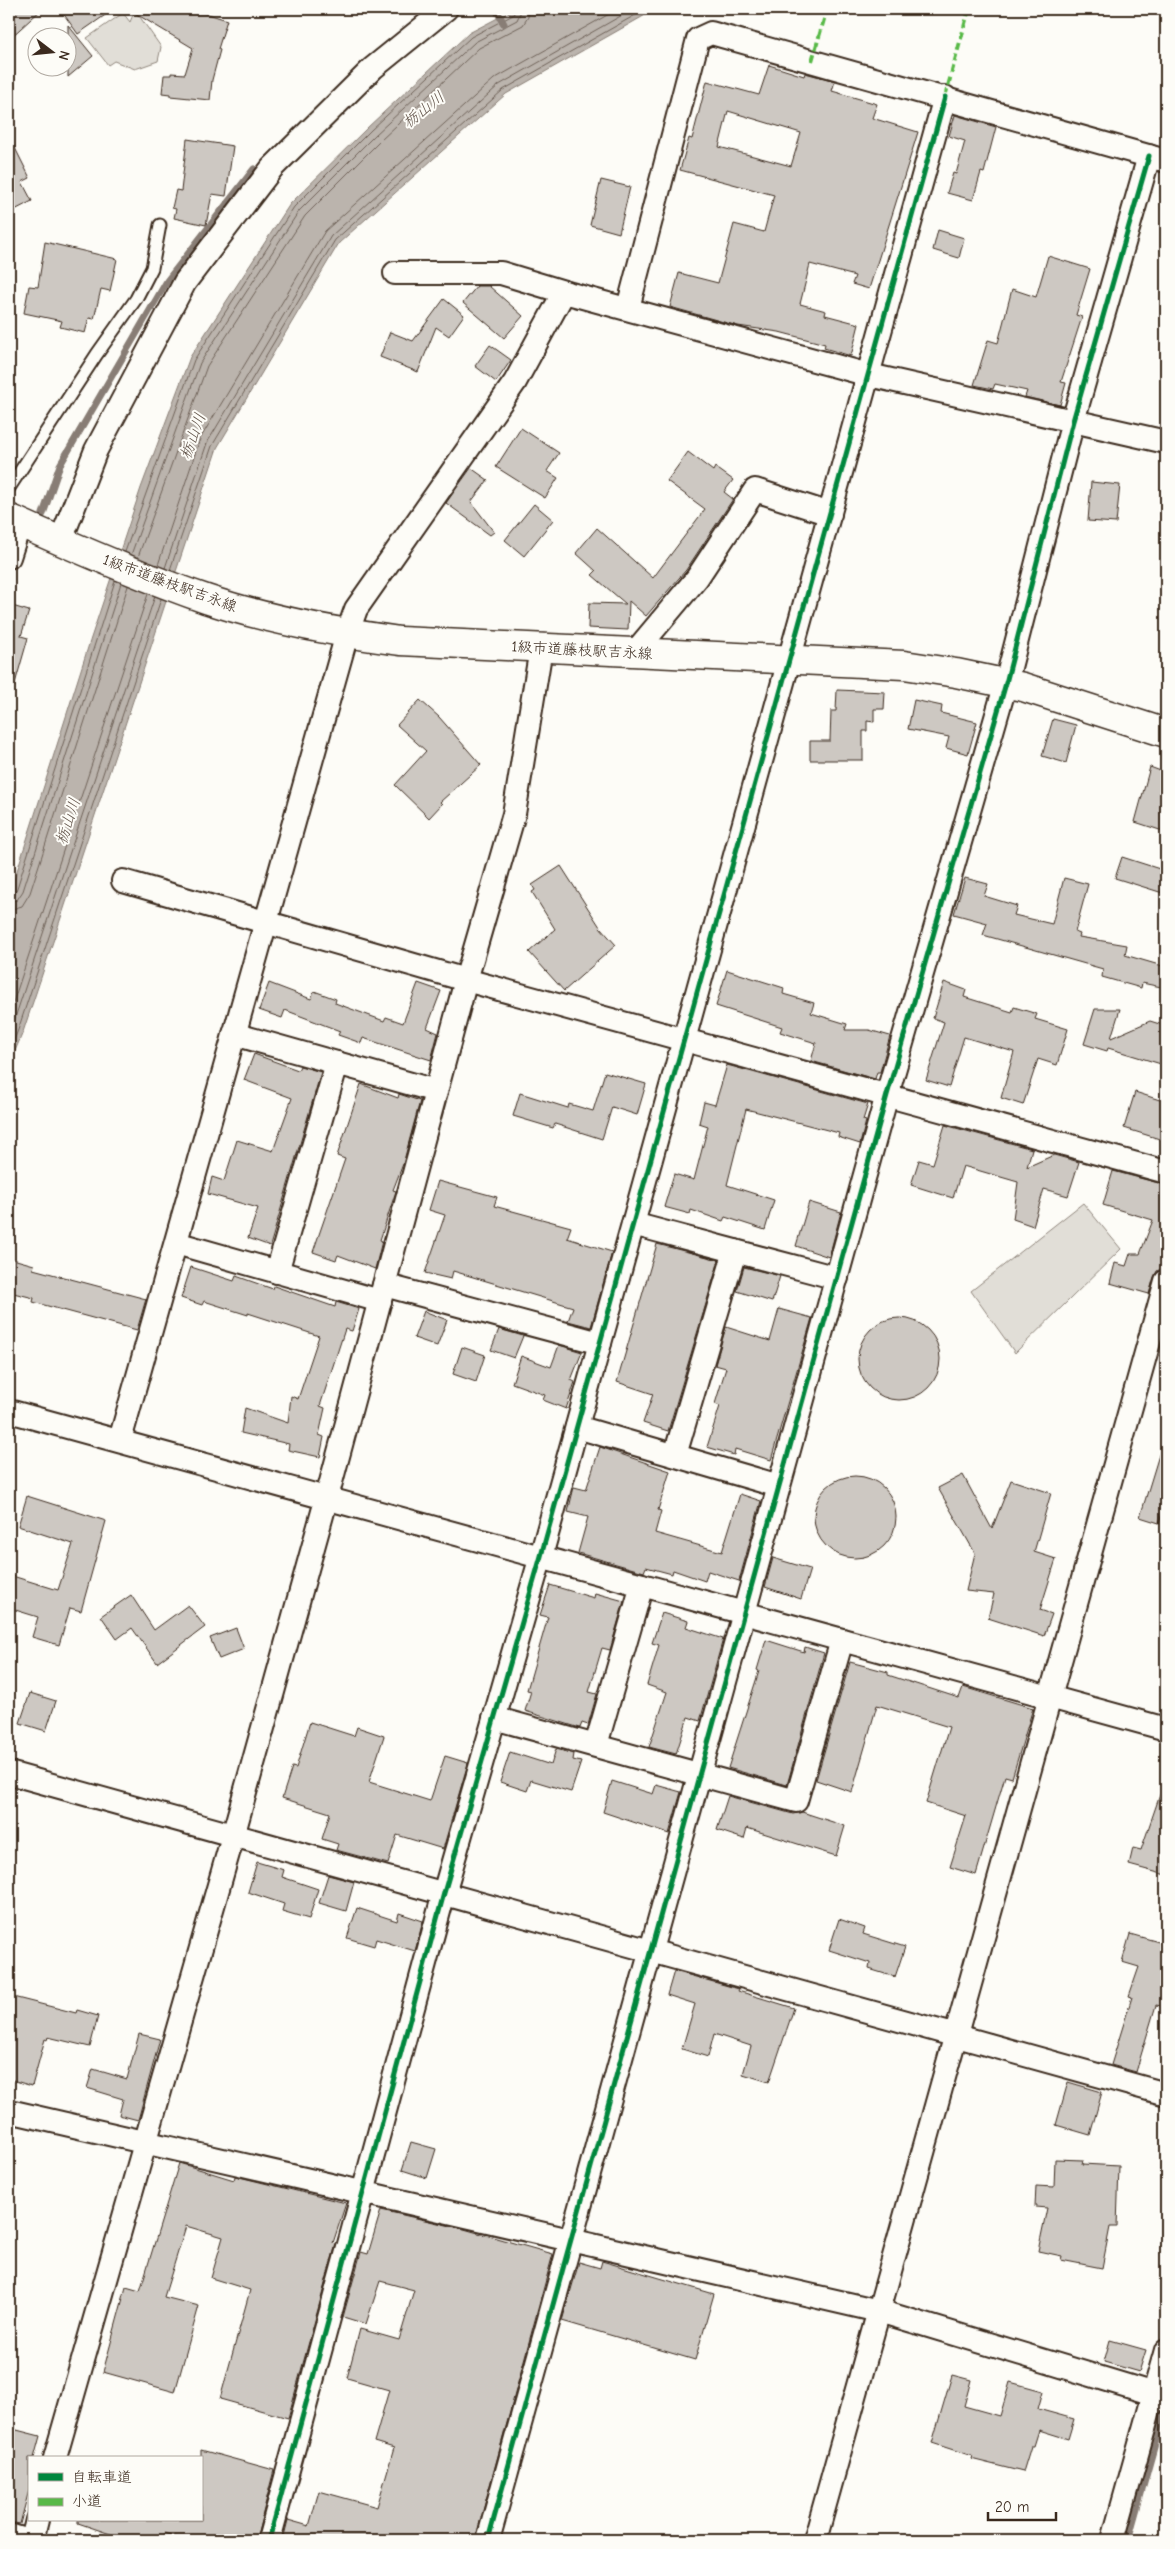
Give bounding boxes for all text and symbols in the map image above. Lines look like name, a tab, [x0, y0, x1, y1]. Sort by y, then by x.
north arrow	[28, 28, 78, 78]
text: N	[55, 49, 73, 62]
water label: 栃山川	[399, 88, 448, 132]
water label: 栃山川	[176, 411, 210, 462]
street label: 1級市道藤枝駅吉永線	[101, 550, 239, 616]
street label: 1級市道藤枝駅吉永線	[511, 637, 653, 663]
water label: 栃山川	[52, 796, 84, 847]
legend	[28, 2456, 202, 2522]
text: 自転車道	[72, 2468, 132, 2486]
scale bar	[988, 2489, 1055, 2521]
text: 小道	[72, 2492, 102, 2510]
text: 20 m	[995, 2498, 1029, 2516]

